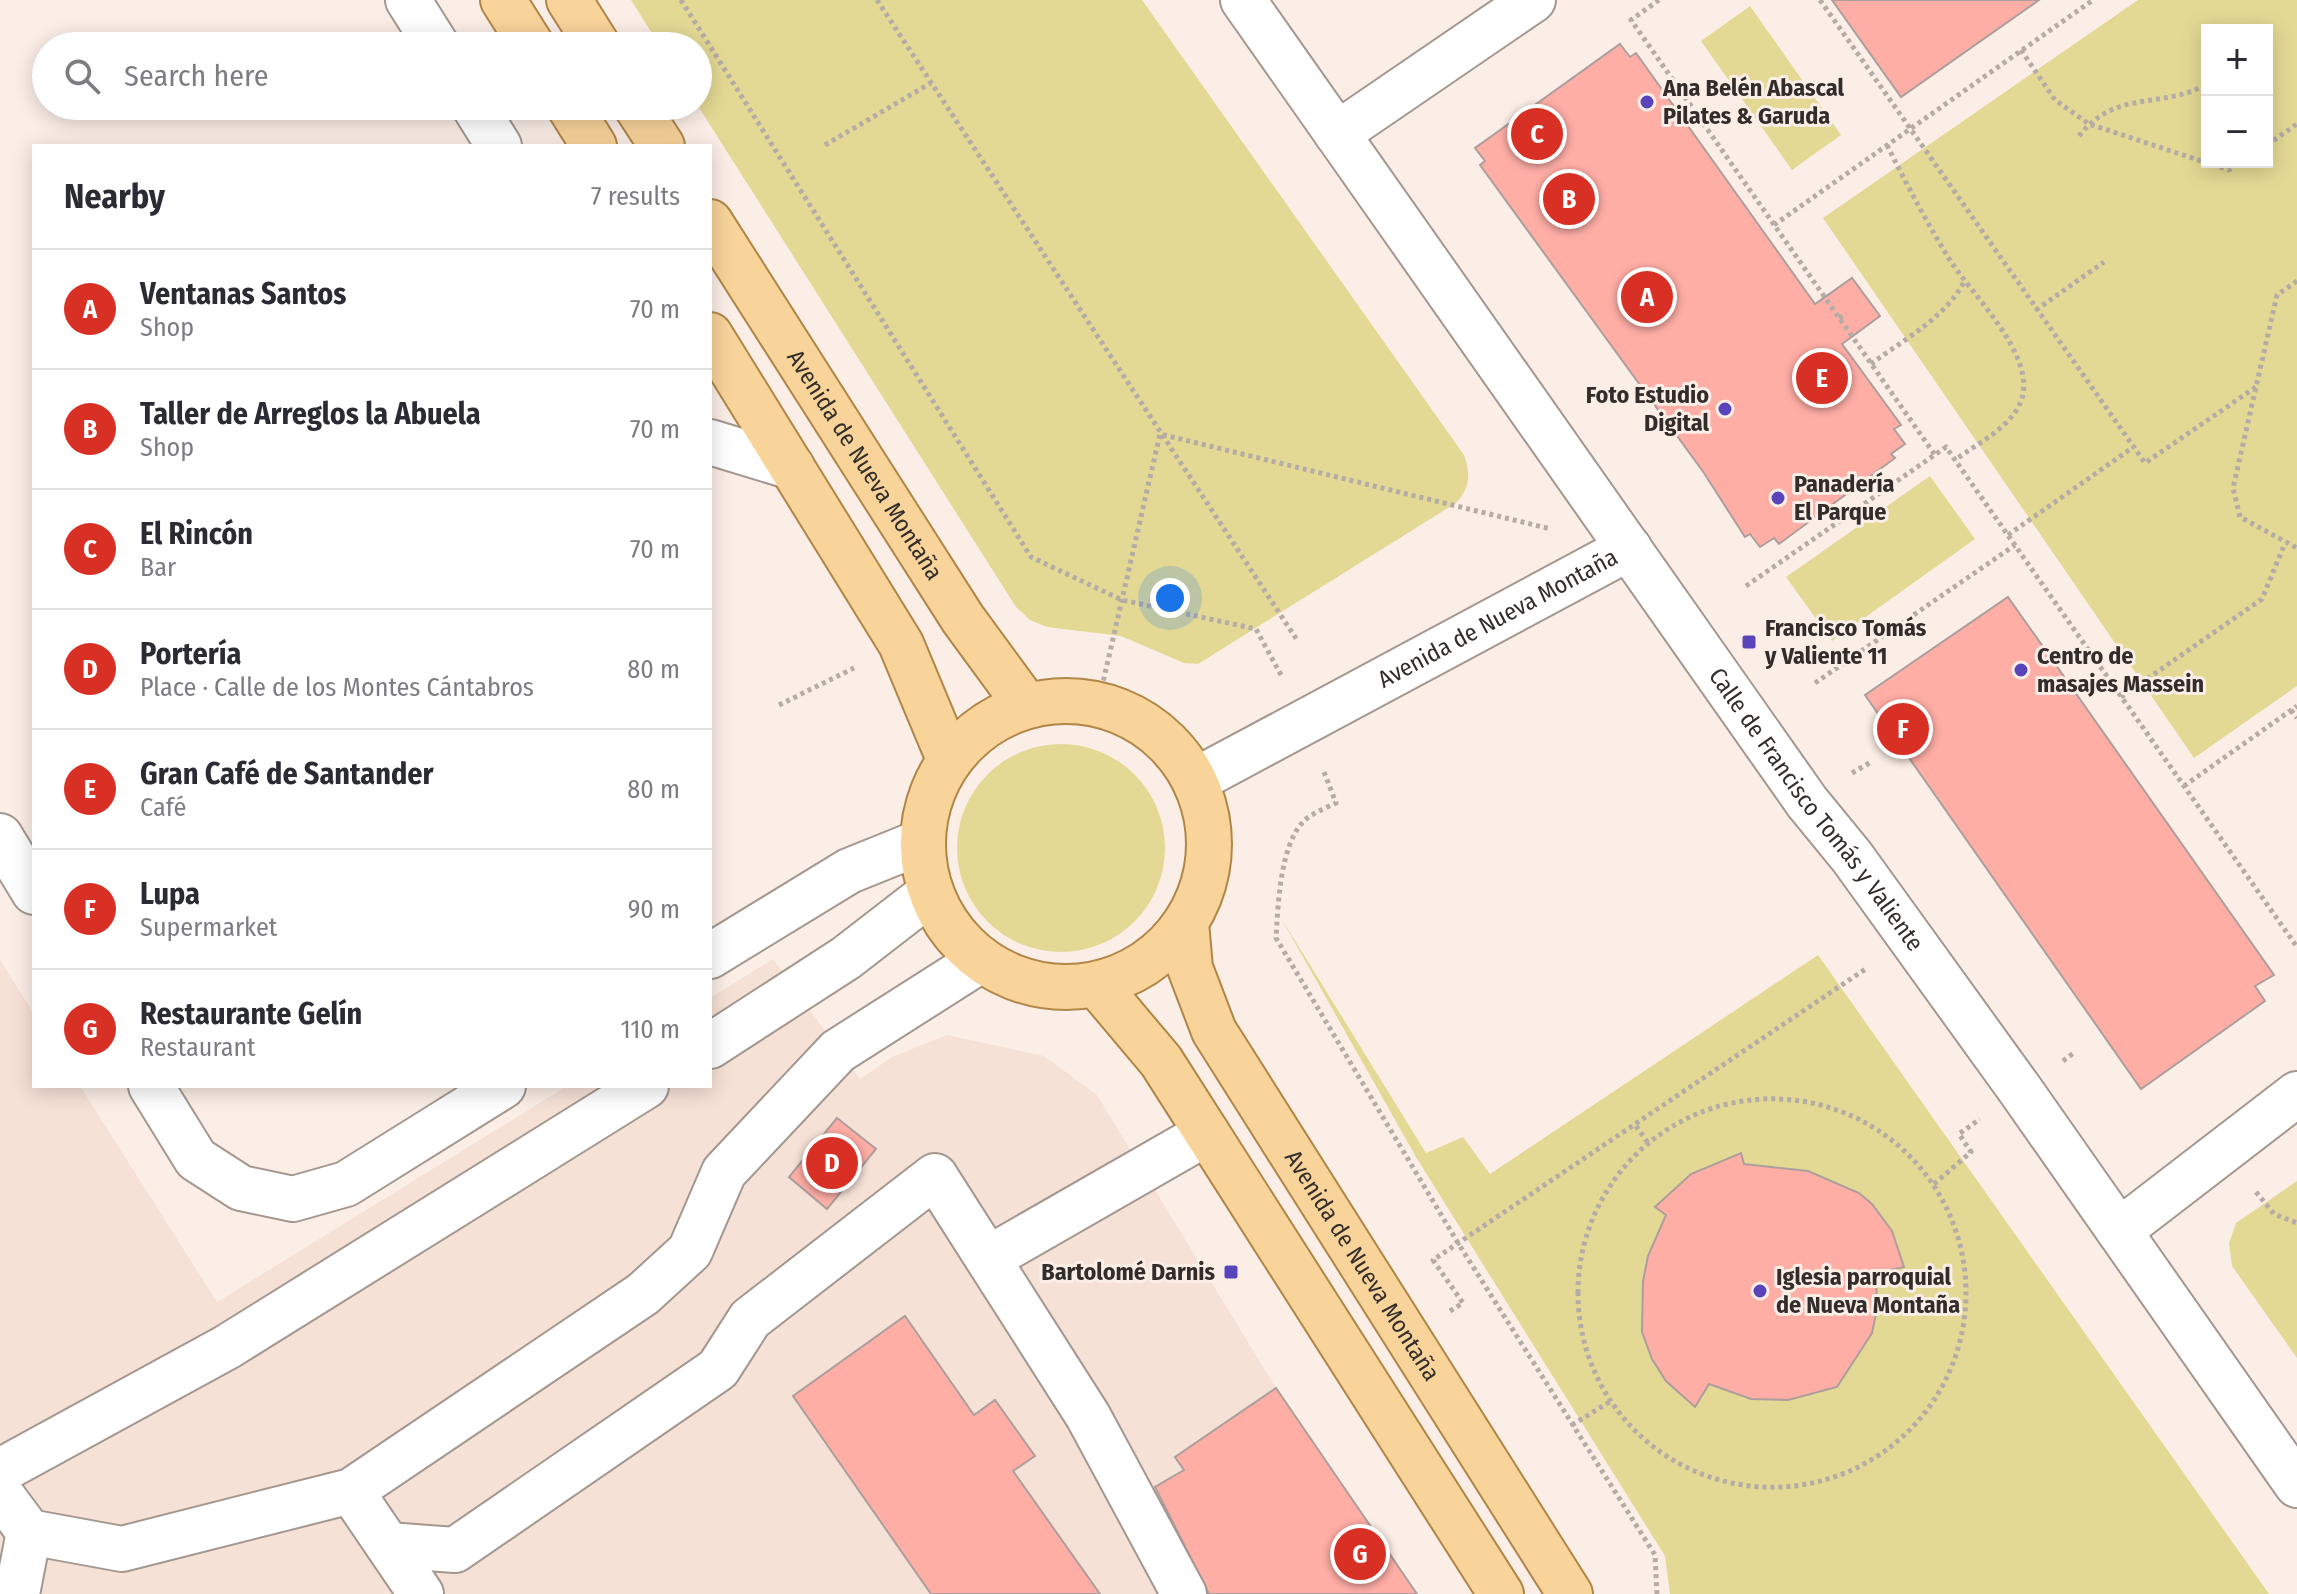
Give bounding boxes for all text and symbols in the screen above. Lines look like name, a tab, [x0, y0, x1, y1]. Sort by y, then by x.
map controls	[2201, 24, 2273, 168]
button: +	[2201, 24, 2273, 96]
search box	[32, 32, 712, 120]
icon: search	[60, 54, 104, 98]
text: Search here	[124, 58, 269, 94]
place label: Ana Belén Abascal Pilates & Garuda	[1662, 74, 1844, 130]
marker: Ana Belén Abascal Pilates & Garuda	[1638, 93, 1656, 111]
button: −	[2201, 96, 2273, 168]
pin: C	[1511, 104, 1563, 164]
pin: B	[1543, 169, 1595, 229]
text: Nearby	[64, 176, 165, 217]
text: 7 results	[591, 181, 680, 212]
pin: A	[1621, 267, 1673, 327]
text: Ventanas Santos	[140, 276, 346, 312]
text: A	[83, 294, 97, 325]
text: 70 m	[630, 294, 680, 325]
text: Shop	[140, 312, 194, 343]
street label: Avenida de Nueva Montaña	[781, 345, 948, 585]
pin: E	[1796, 348, 1848, 408]
place label: Foto Estudio Digital	[1586, 381, 1709, 437]
text: Taller de Arreglos la Abuela	[140, 396, 481, 432]
marker: Foto Estudio Digital	[1716, 400, 1734, 418]
text: B	[83, 414, 97, 445]
text: 70 m	[630, 414, 680, 445]
text: Shop	[140, 432, 194, 463]
place label: Panadería El Parque	[1794, 470, 1895, 526]
marker: Panadería El Parque	[1769, 489, 1787, 507]
text: El Rincón	[140, 516, 253, 552]
text: C	[83, 534, 97, 565]
text: 70 m	[630, 534, 680, 565]
street label: Avenida de Nueva Montaña	[1373, 543, 1622, 694]
text: Bar	[140, 552, 176, 583]
your location	[1150, 578, 1190, 618]
place label: Francisco Tomás y Valiente 11	[1764, 614, 1927, 670]
marker: Francisco Tomás y Valiente 11	[1740, 633, 1758, 651]
text: Portería	[140, 636, 241, 672]
place label: Centro de masajes Massein	[2037, 642, 2204, 698]
text: D	[82, 654, 98, 685]
text: 80 m	[627, 654, 680, 685]
street label: Calle de Francisco Tomás y Valiente	[1704, 661, 1930, 957]
marker: Centro de masajes Massein	[2012, 661, 2030, 679]
text: Place · Calle de los Montes Cántabros	[140, 672, 534, 703]
pin: F	[1877, 699, 1929, 759]
text: Gran Café de Santander	[140, 756, 433, 792]
text: E	[84, 774, 96, 805]
text: 80 m	[627, 774, 680, 805]
text: Café	[140, 792, 186, 823]
text: Lupa	[140, 876, 200, 912]
text: F	[84, 894, 96, 925]
text: 90 m	[628, 894, 680, 925]
text: Supermarket	[140, 912, 277, 943]
text: Restaurante Gelín	[140, 996, 362, 1032]
text: G	[82, 1014, 98, 1045]
text: 110 m	[620, 1014, 680, 1045]
text: Restaurant	[140, 1032, 256, 1063]
pin: D	[806, 1133, 858, 1193]
street label: Avenida de Nueva Montaña	[1279, 1145, 1446, 1386]
place label: Bartolomé Darnis	[1041, 1258, 1215, 1286]
marker: Bartolomé Darnis	[1222, 1263, 1240, 1281]
place label: Iglesia parroquial de Nueva Montaña	[1776, 1263, 1960, 1319]
marker: Iglesia parroquial de Nueva Montaña	[1751, 1282, 1769, 1300]
pin: G	[1334, 1524, 1386, 1584]

